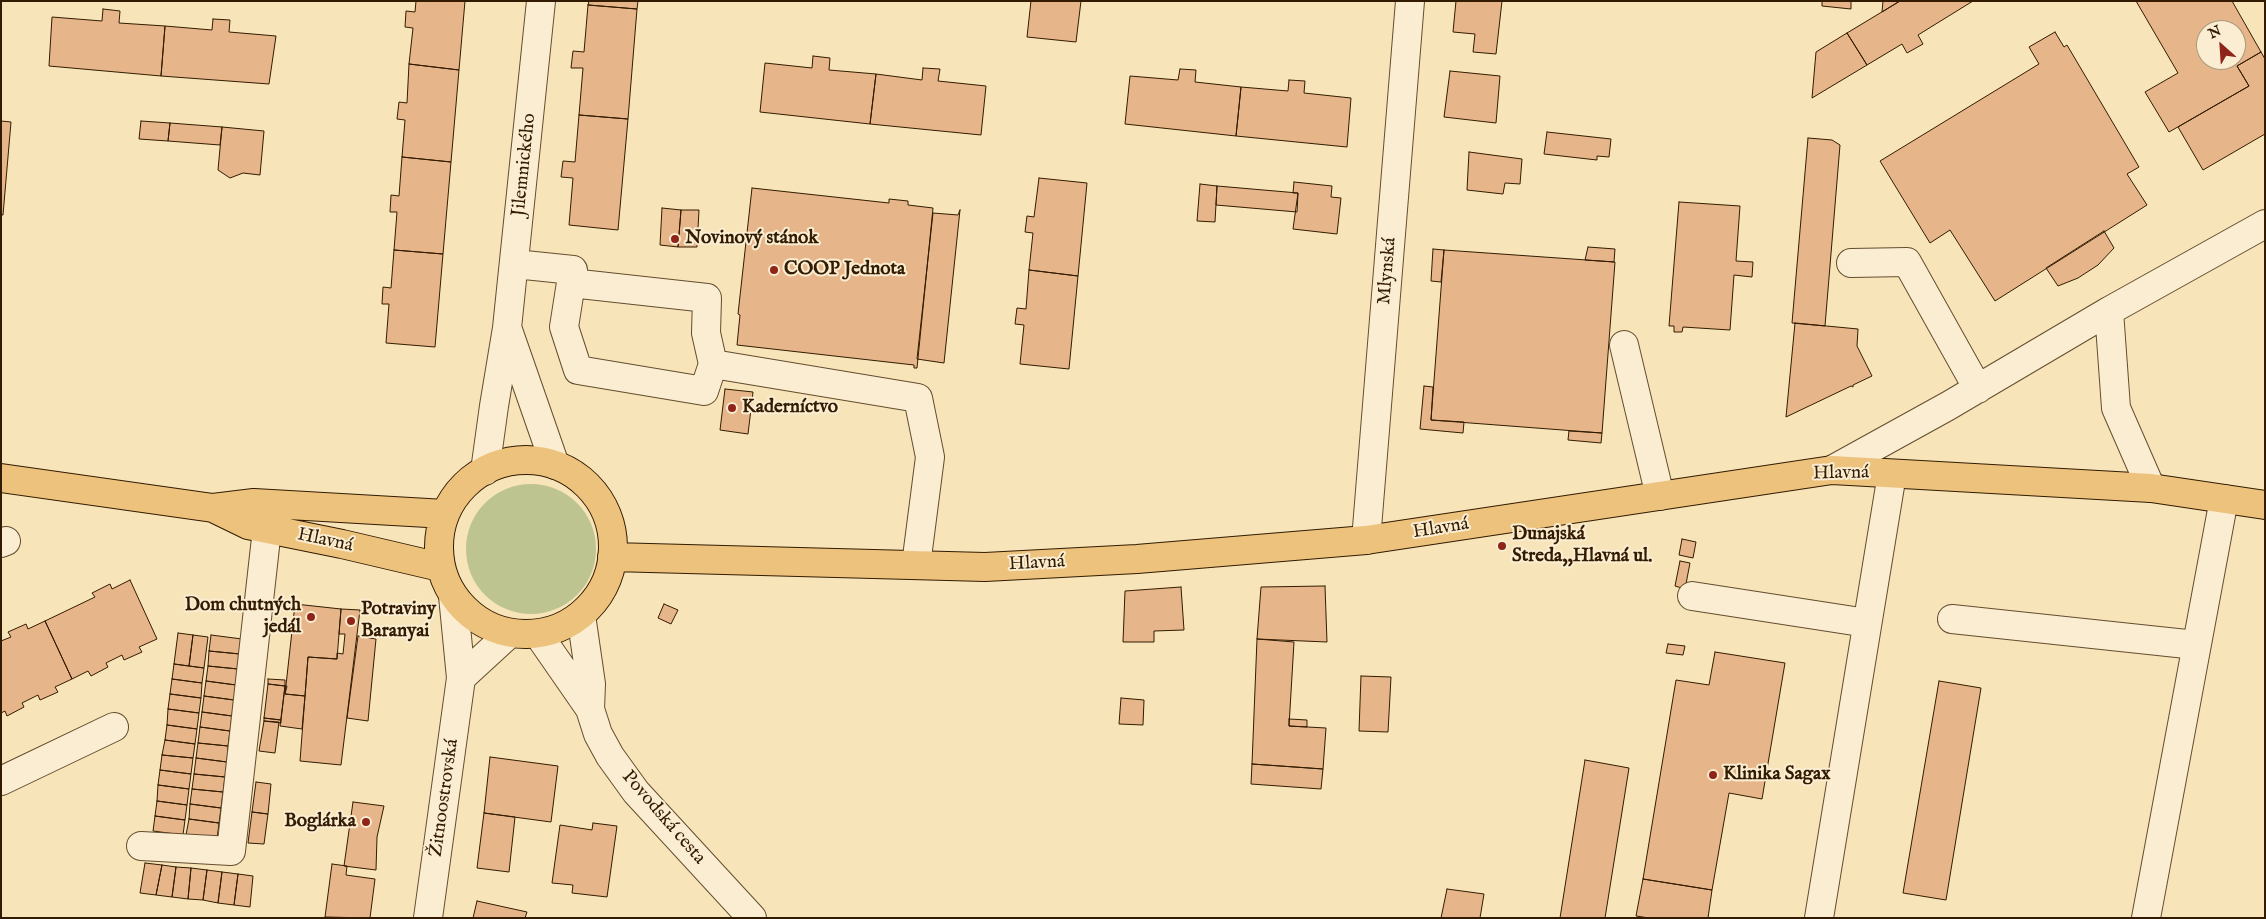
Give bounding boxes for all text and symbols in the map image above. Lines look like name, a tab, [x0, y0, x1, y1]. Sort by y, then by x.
north arrow	[2196, 20, 2246, 70]
text: N	[2205, 22, 2224, 43]
street label: Jilemnického	[508, 112, 542, 218]
place label: Novinový stánok	[685, 228, 818, 250]
marker: Novinový stánok	[669, 233, 681, 245]
street label: Mlynská	[1374, 236, 1402, 306]
place label: COOP Jednota	[784, 259, 905, 281]
marker: COOP Jednota	[768, 264, 780, 276]
place label: Kaderníctvo	[742, 397, 838, 419]
marker: Kaderníctvo	[726, 402, 738, 414]
street label: Hlavná	[1813, 462, 1869, 486]
street label: Hlavná	[1411, 513, 1471, 545]
street label: Hlavná	[295, 524, 355, 558]
place label: Dunajská Streda,,Hlavná ul.	[1512, 524, 1652, 568]
marker: Dunajská Streda,,Hlavná ul.	[1496, 540, 1508, 552]
street label: Hlavná	[1008, 551, 1066, 577]
place label: Dom chutných jedál	[185, 595, 301, 639]
place label: Potraviny Baranyai	[361, 599, 436, 643]
marker: Dom chutných jedál	[305, 611, 317, 623]
marker: Potraviny Baranyai	[345, 615, 357, 627]
street label: Žitnoostrovská	[425, 737, 465, 859]
place label: Klinika Sagax	[1723, 764, 1830, 786]
street label: Povodská cesta	[616, 766, 710, 870]
marker: Klinika Sagax	[1707, 769, 1719, 781]
place label: Boglárka	[284, 811, 356, 833]
marker: Boglárka	[360, 816, 372, 828]

